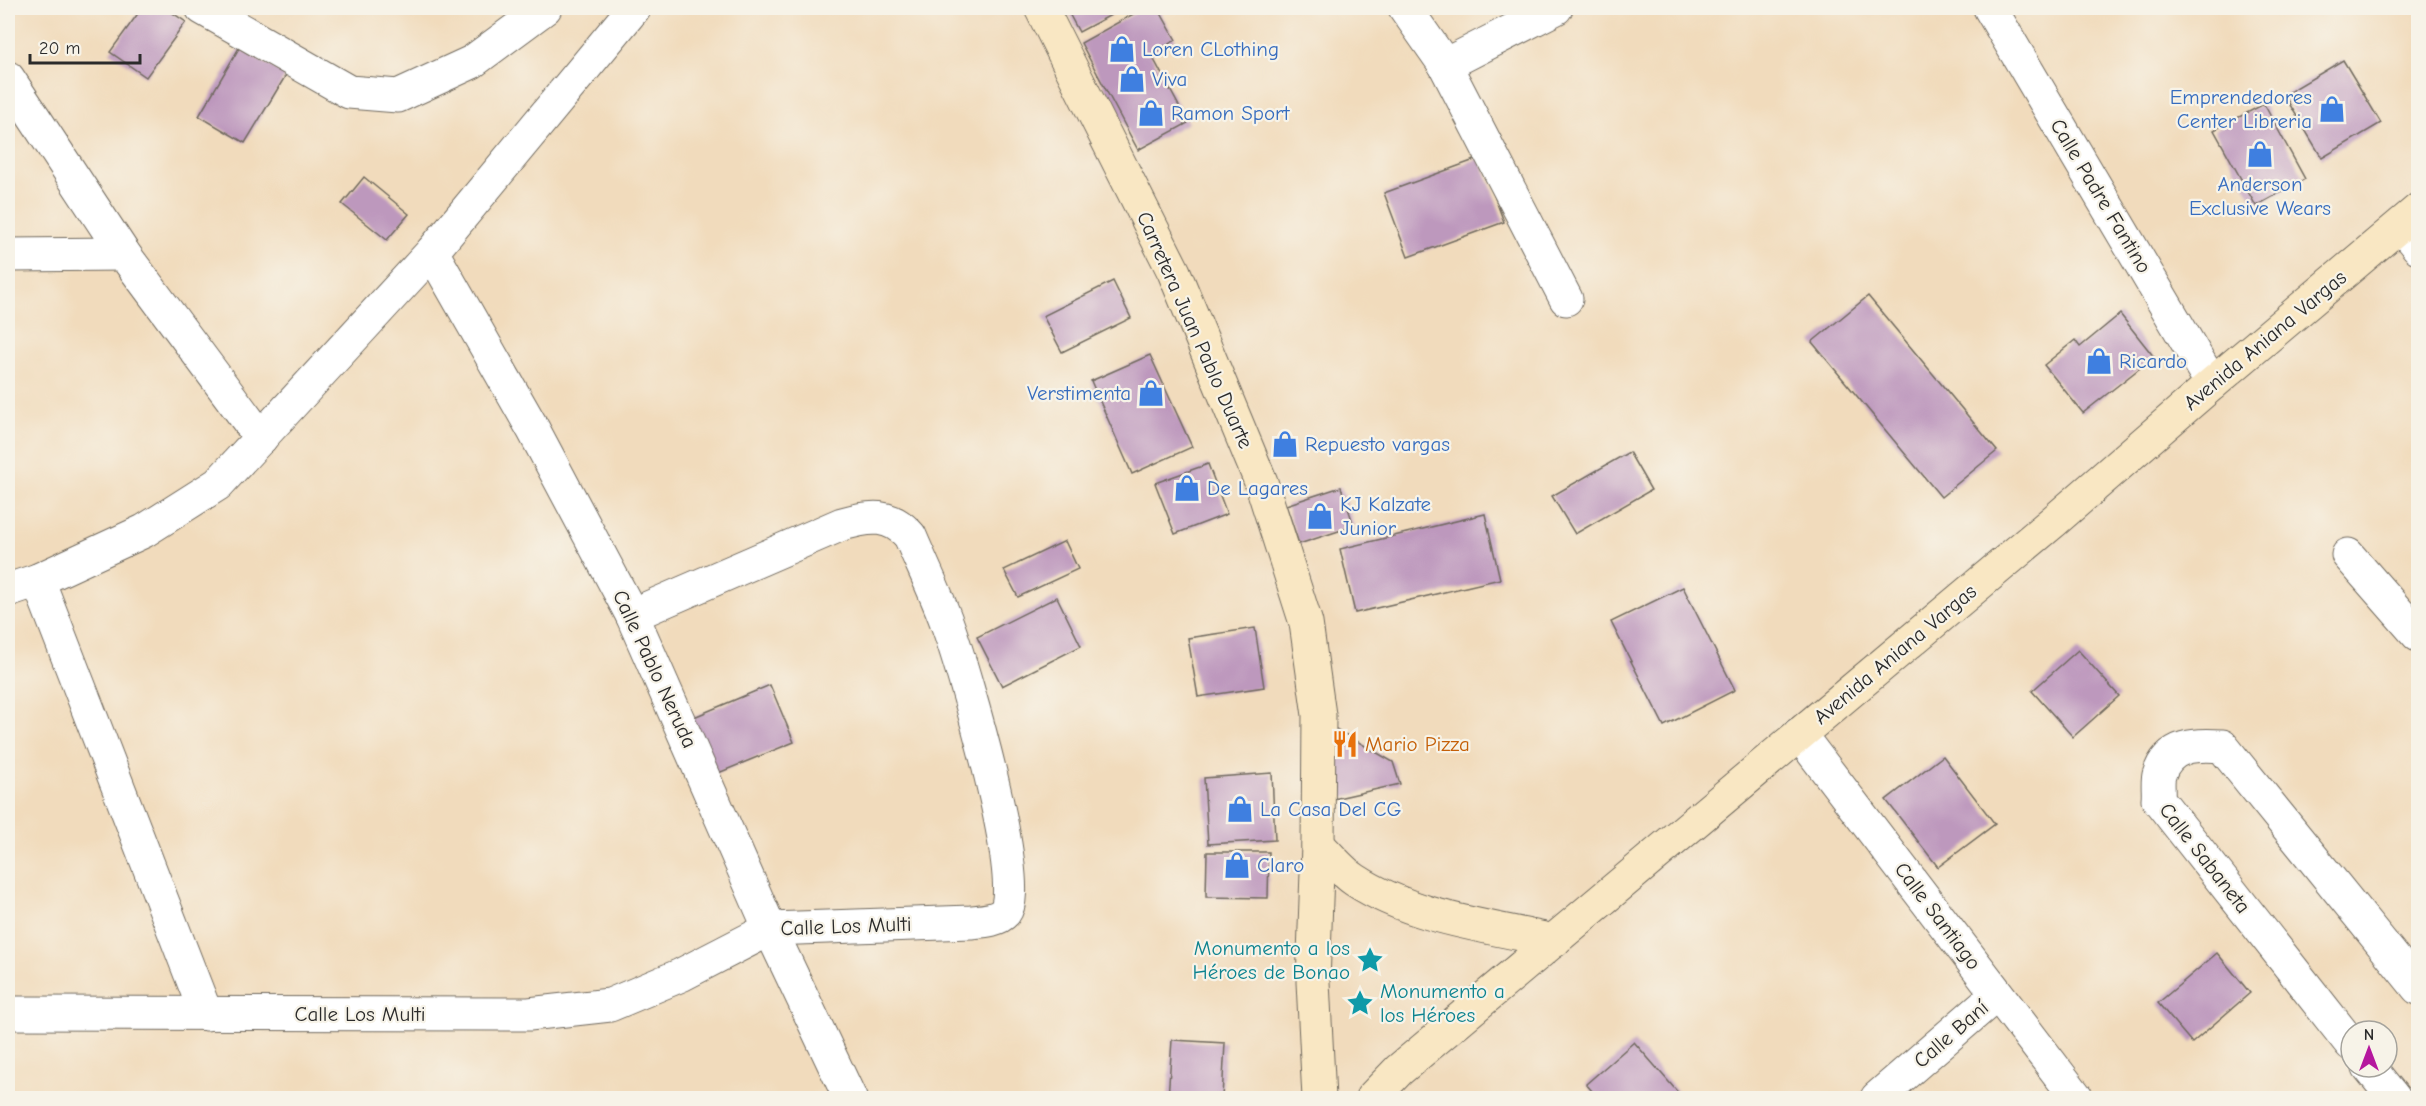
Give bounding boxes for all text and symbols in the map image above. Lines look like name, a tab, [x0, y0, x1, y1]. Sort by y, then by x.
scale bar	[30, 27, 140, 65]
shop icon: Loren CLothing	[1107, 34, 1137, 64]
place label: Loren CLothing	[1142, 37, 1279, 61]
text: 20 m	[39, 38, 80, 59]
shop icon: Viva	[1117, 64, 1147, 94]
place label: Viva	[1152, 67, 1187, 91]
place label: Emprendedores Center Libreria	[2170, 85, 2312, 133]
shop icon: Emprendedores Center Libreria	[2317, 94, 2347, 124]
shop icon: Ramon Sport	[1136, 98, 1166, 128]
place label: Ramon Sport	[1171, 101, 1290, 125]
street label: Calle Padre Fantino	[2045, 115, 2157, 277]
shop icon: Anderson Exclusive Wears	[2245, 139, 2275, 169]
place label: Anderson Exclusive Wears	[2189, 172, 2331, 220]
street label: Carretera Juan Pablo Duarte	[1132, 208, 1258, 452]
street label: Avenida Aniana Vargas	[2179, 265, 2351, 415]
shop icon: Ricardo	[2084, 346, 2114, 376]
place label: Ricardo	[2119, 349, 2187, 373]
shop icon: Verstimenta	[1136, 378, 1166, 408]
place label: Verstimenta	[1027, 381, 1131, 405]
shop icon: Repuesto vargas	[1270, 429, 1300, 459]
place label: Repuesto vargas	[1305, 432, 1450, 456]
shop icon: De Lagares	[1172, 473, 1202, 503]
place label: De Lagares	[1207, 476, 1308, 500]
place label: KJ Kalzate Junior	[1340, 492, 1431, 540]
shop icon: KJ Kalzate Junior	[1305, 501, 1335, 531]
street label: Avenida Aniana Vargas	[1809, 579, 1981, 729]
street label: Calle Pablo Neruda	[608, 586, 702, 752]
restaurant icon: Mario Pizza	[1330, 729, 1360, 759]
place label: Mario Pizza	[1365, 732, 1470, 756]
shop icon: La Casa Del CG	[1225, 794, 1255, 824]
place label: La Casa Del CG	[1260, 797, 1402, 821]
street label: Calle Sabaneta	[2154, 798, 2256, 918]
shop icon: Claro	[1222, 850, 1252, 880]
place label: Claro	[1257, 853, 1304, 877]
street label: Calle Santiago	[1890, 858, 1986, 974]
street label: Calle Los Multi	[780, 912, 912, 940]
place label: Monumento a los Héroes de Bonao	[1193, 936, 1350, 984]
place icon: Monumento a los Héroes de Bonao	[1355, 945, 1385, 975]
place label: Monumento a los Héroes	[1380, 979, 1505, 1027]
place icon: Monumento a los Héroes	[1345, 988, 1375, 1018]
street label: Calle Baní	[1909, 995, 1993, 1073]
street label: Calle Los Multi	[294, 1002, 426, 1026]
north arrow	[2339, 1019, 2399, 1079]
text: N	[2364, 1026, 2374, 1044]

